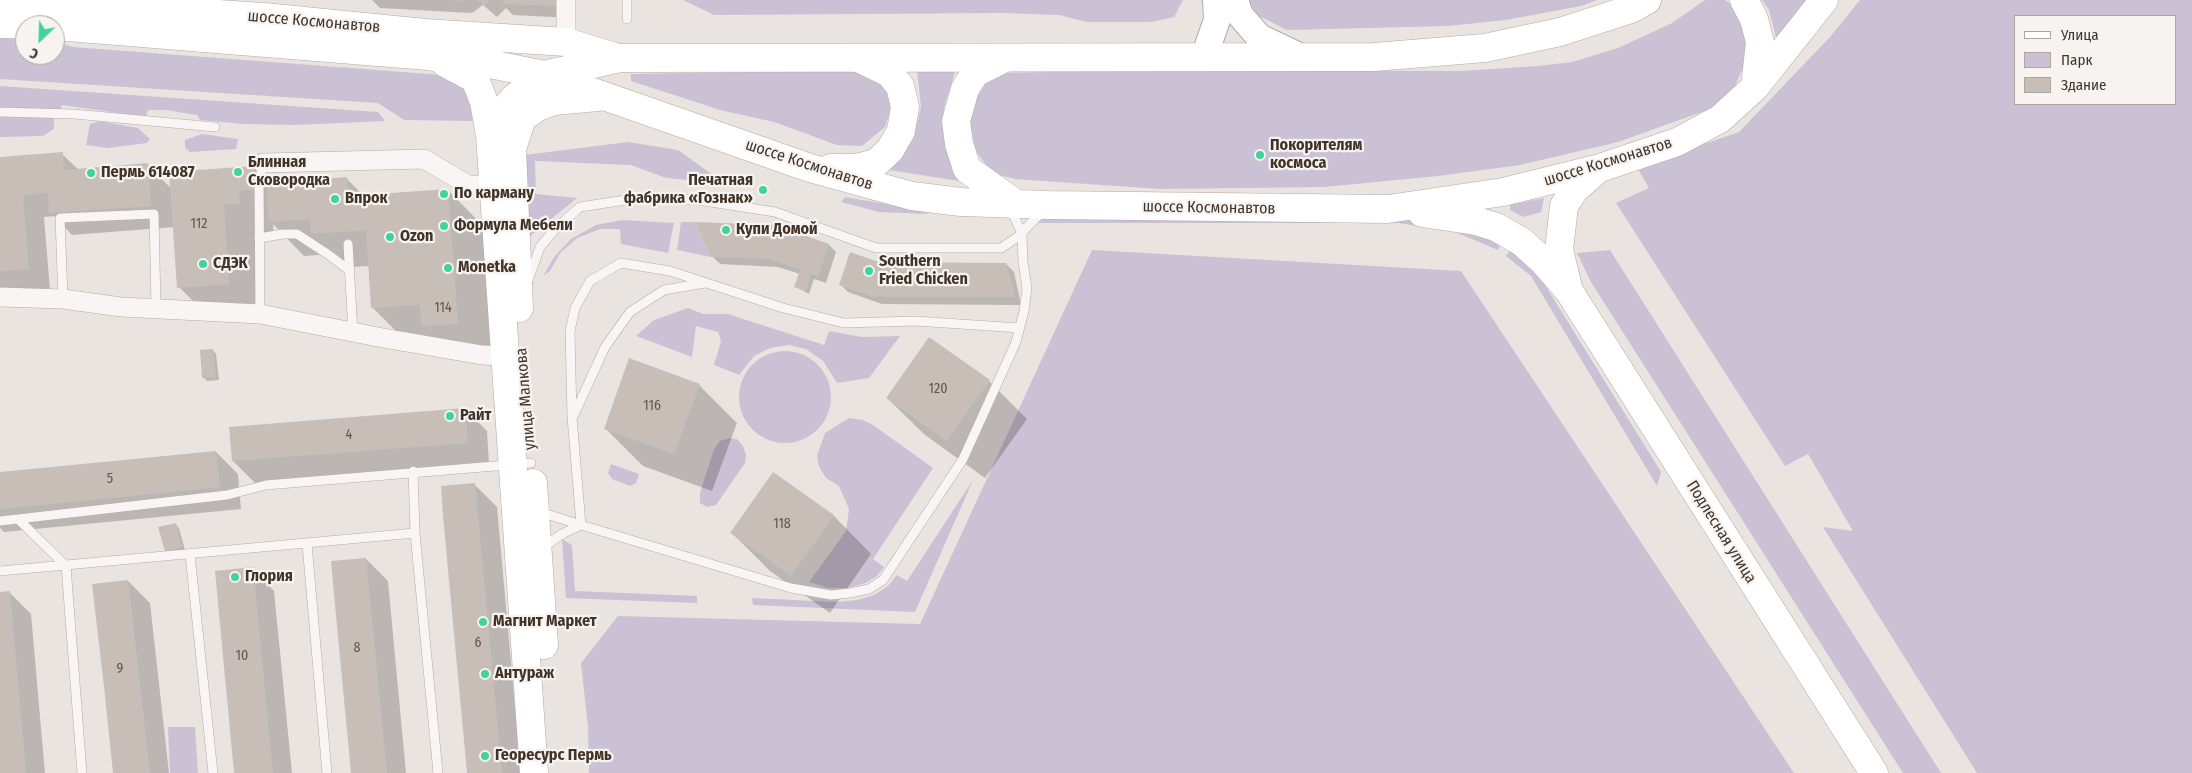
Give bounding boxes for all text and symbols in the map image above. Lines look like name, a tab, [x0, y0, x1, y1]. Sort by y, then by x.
street label: шоссе Космонавтов	[247, 7, 381, 37]
north arrow	[15, 15, 65, 65]
legend	[2014, 15, 2177, 105]
text: Улица	[2061, 26, 2099, 44]
text: С	[27, 44, 41, 63]
text: Парк	[2061, 51, 2092, 69]
text: Здание	[2061, 76, 2107, 94]
street label: шоссе Космонавтов	[1542, 133, 1674, 191]
street label: шоссе Космонавтов	[743, 135, 875, 195]
place label: Покорителям космоса	[1270, 136, 1362, 174]
marker: Покорителям космоса	[1254, 149, 1266, 161]
place label: Блинная Сковородка	[248, 153, 330, 191]
place label: Пермь 614087	[101, 163, 194, 183]
marker: Блинная Сковородка	[232, 166, 244, 178]
marker: Пермь 614087	[85, 167, 97, 179]
place label: Печатная фабрика «Гознак»	[624, 171, 753, 209]
place label: По карману	[454, 184, 534, 204]
marker: Печатная фабрика «Гознак»	[757, 184, 769, 196]
marker: По карману	[438, 188, 450, 200]
place label: Впрок	[345, 189, 388, 209]
marker: Впрок	[329, 193, 341, 205]
street label: шоссе Космонавтов	[1142, 197, 1276, 219]
house number: 112	[191, 216, 207, 232]
place label: Формула Мебели	[454, 216, 573, 236]
marker: Формула Мебели	[438, 220, 450, 232]
place label: Купи Домой	[736, 220, 818, 240]
marker: Купи Домой	[720, 224, 732, 236]
place label: Ozon	[400, 227, 433, 247]
marker: Ozon	[384, 231, 396, 243]
place label: Southern Fried Chicken	[879, 252, 968, 290]
place label: СДЭК	[213, 254, 248, 274]
marker: СДЭК	[197, 258, 209, 270]
place label: Monetka	[458, 258, 516, 278]
marker: Monetka	[442, 262, 454, 274]
marker: Southern Fried Chicken	[863, 265, 875, 277]
house number: 114	[434, 300, 452, 316]
street label: улица Малкова	[512, 347, 540, 451]
house number: 120	[929, 381, 947, 397]
house number: 116	[643, 398, 661, 414]
place label: Райт	[460, 406, 491, 426]
marker: Райт	[444, 410, 456, 422]
house number: 4	[346, 427, 352, 443]
house number: 5	[107, 471, 113, 487]
street label: Подлесная улица	[1682, 477, 1760, 587]
house number: 118	[773, 516, 791, 532]
place label: Глория	[245, 567, 293, 587]
marker: Глория	[229, 571, 241, 583]
place label: Магнит Маркет	[493, 612, 597, 632]
marker: Магнит Маркет	[477, 616, 489, 628]
house number: 6	[475, 635, 481, 651]
house number: 8	[354, 640, 360, 656]
house number: 10	[236, 648, 248, 664]
house number: 9	[117, 661, 123, 677]
place label: Антураж	[495, 664, 554, 684]
marker: Антураж	[479, 668, 491, 680]
place label: Георесурс Пермь	[495, 746, 612, 766]
marker: Георесурс Пермь	[479, 750, 491, 762]

